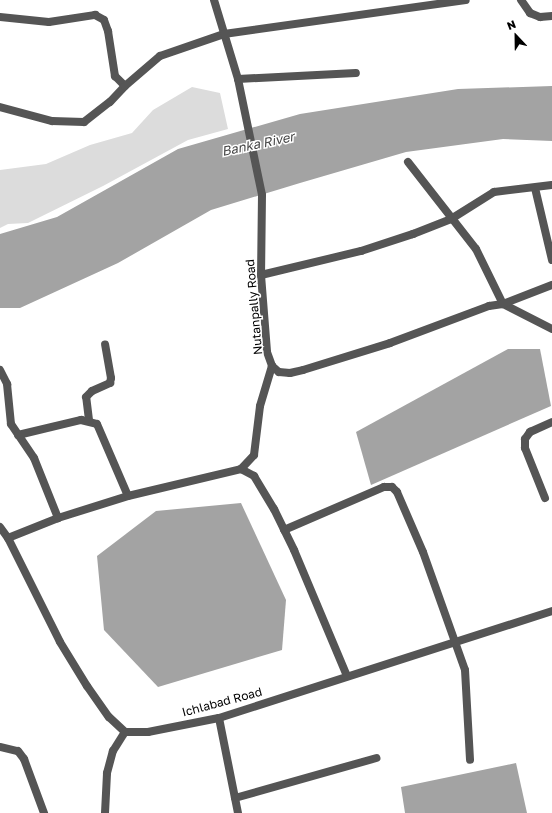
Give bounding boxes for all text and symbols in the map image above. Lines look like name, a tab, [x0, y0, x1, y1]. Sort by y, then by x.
north arrow	[496, 16, 536, 56]
text: N	[505, 17, 518, 32]
water label: Banka River	[220, 129, 296, 159]
street label: Nutanpally Road	[243, 259, 265, 355]
street label: Ichlabad Road	[180, 684, 264, 720]

